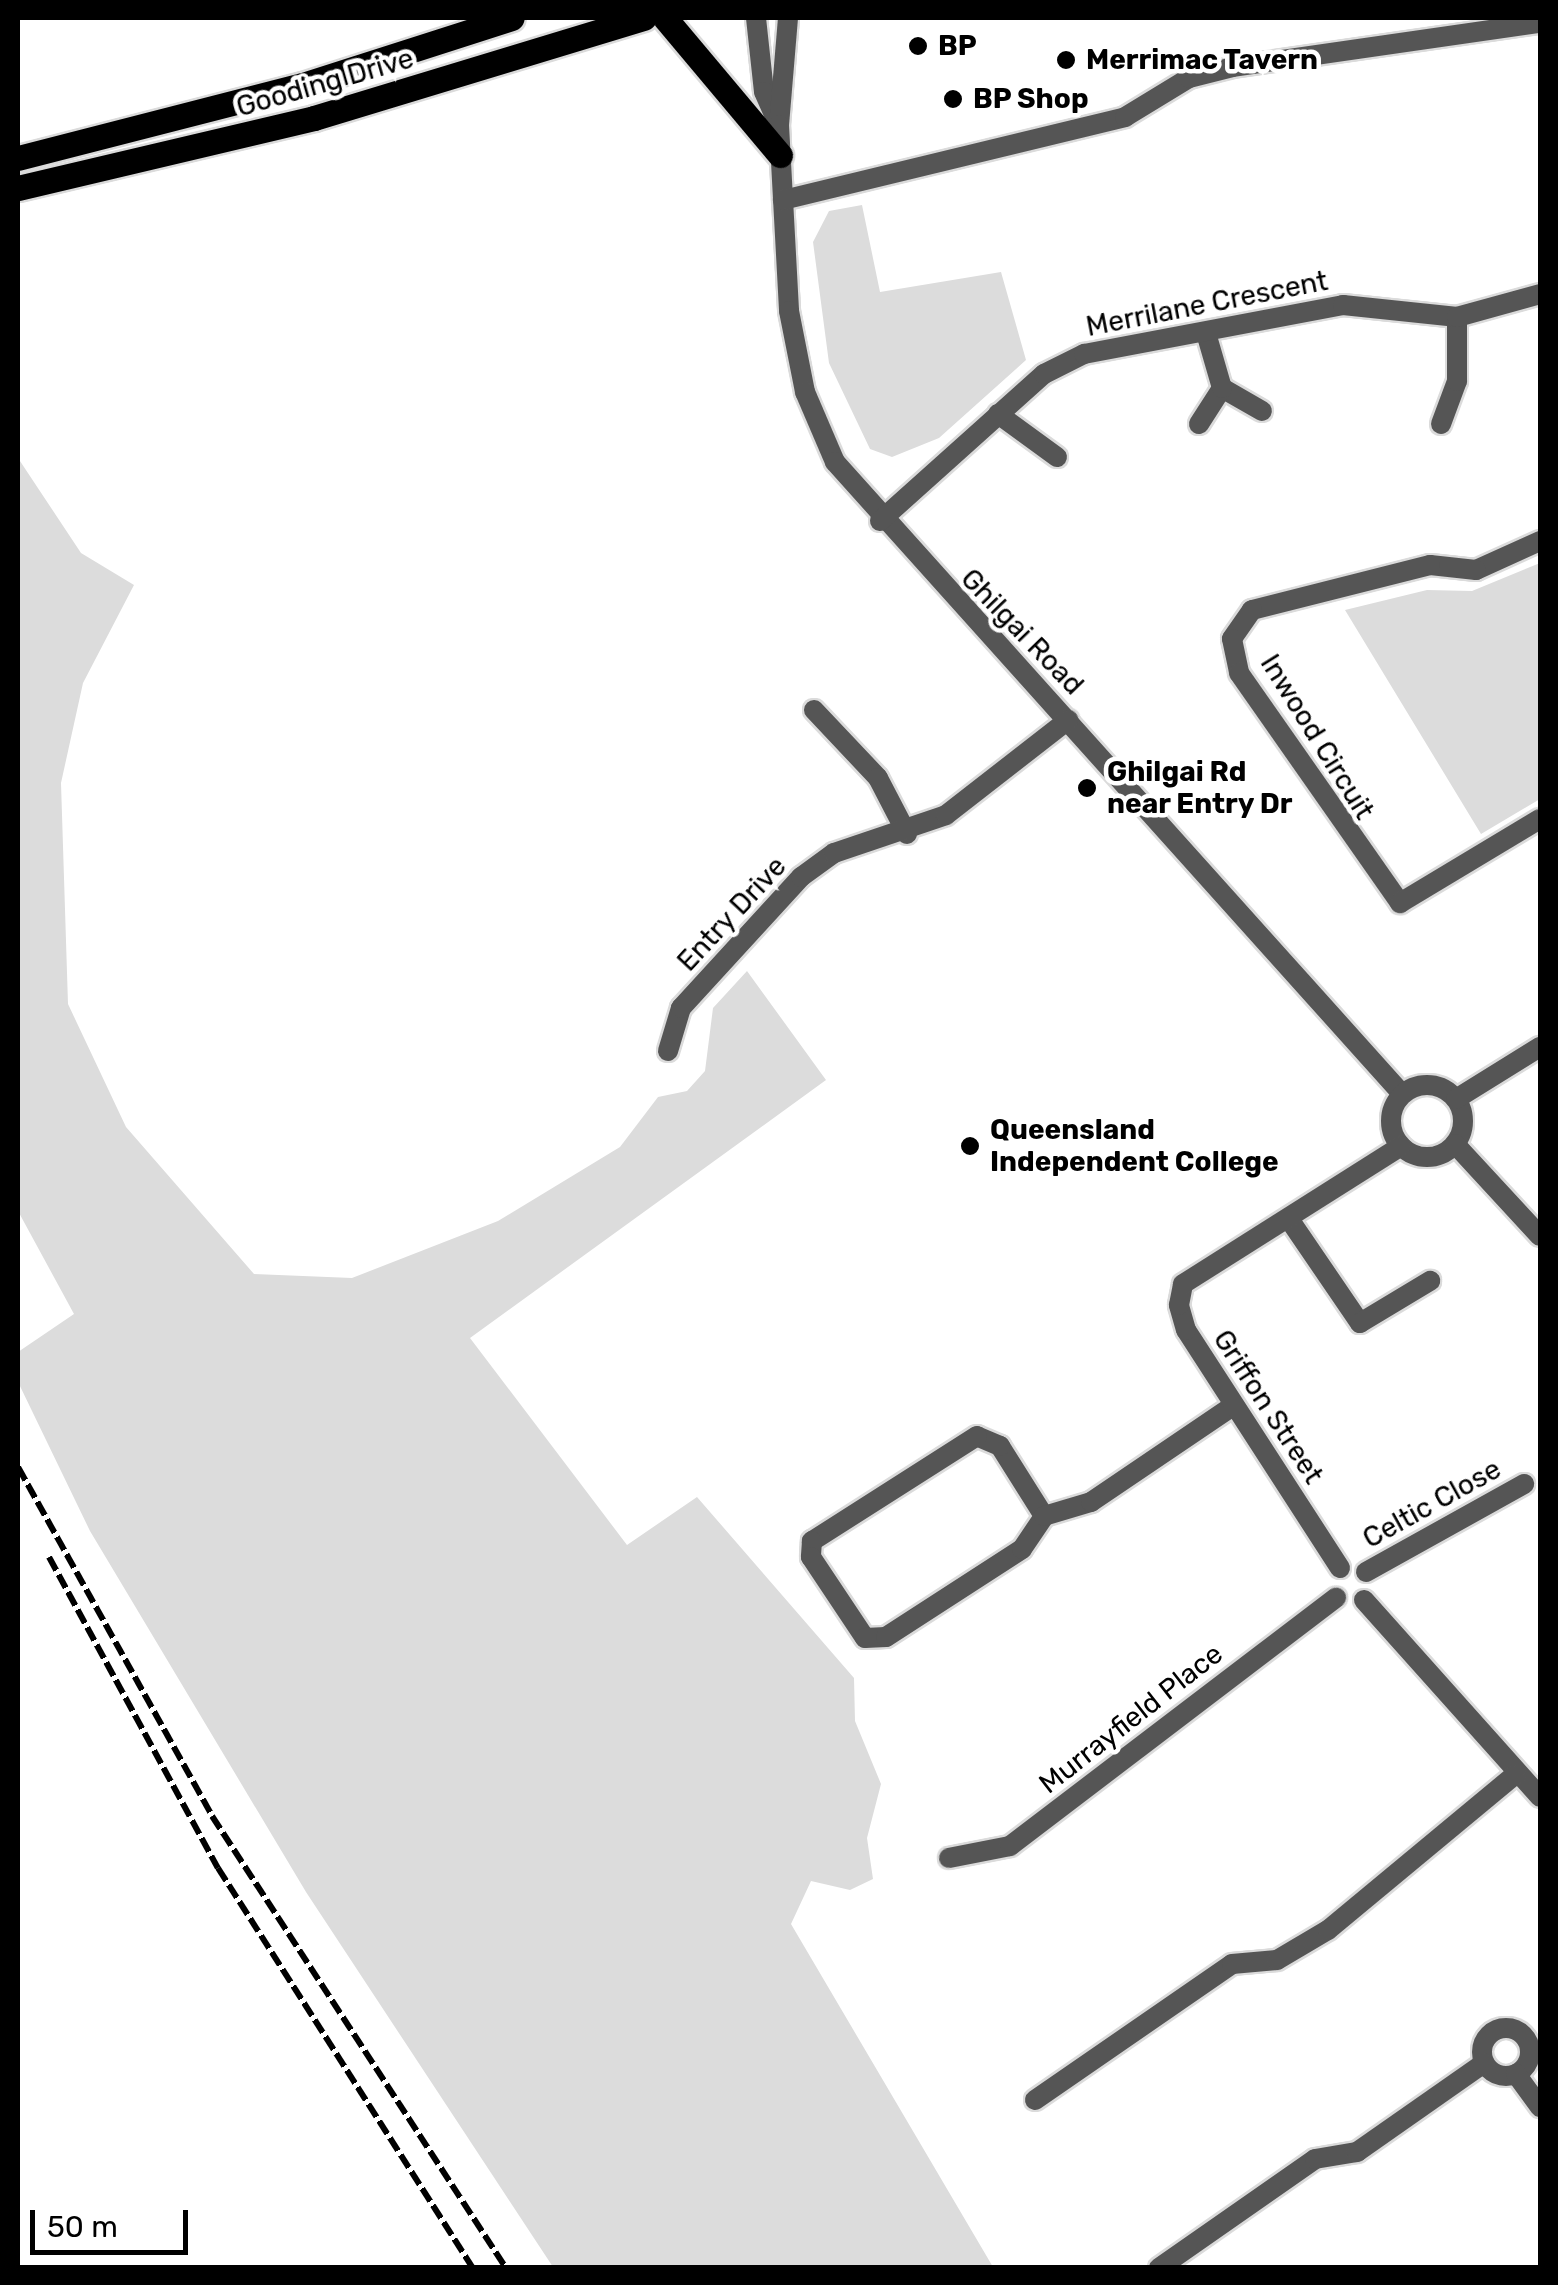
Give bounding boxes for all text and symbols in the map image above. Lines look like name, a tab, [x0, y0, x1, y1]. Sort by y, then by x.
place label: BP	[938, 29, 977, 63]
marker: BP	[907, 35, 929, 57]
street label: Gooding Drive	[233, 42, 417, 124]
place label: Merrimac Tavern	[1086, 43, 1319, 77]
marker: Merrimac Tavern	[1055, 49, 1077, 71]
place label: BP Shop	[973, 82, 1089, 116]
marker: BP Shop	[942, 88, 964, 110]
street label: Merrilane Crescent	[1083, 264, 1331, 344]
street label: Ghilgai Road	[954, 562, 1090, 702]
street label: Inwood Circuit	[1253, 648, 1381, 826]
place label: Ghilgai Rd near Entry Dr	[1107, 755, 1294, 821]
marker: Ghilgai Rd near Entry Dr	[1076, 777, 1098, 799]
street label: Entry Drive	[670, 850, 794, 978]
place label: Queensland Independent College	[990, 1113, 1279, 1179]
marker: Queensland Independent College	[959, 1135, 981, 1157]
street label: Griffon Street	[1206, 1324, 1330, 1490]
street label: Celtic Close	[1357, 1452, 1507, 1556]
street label: Murrayfield Place	[1033, 1637, 1229, 1801]
scale bar	[35, 2190, 192, 2252]
text: 50 m	[47, 2209, 118, 2245]

